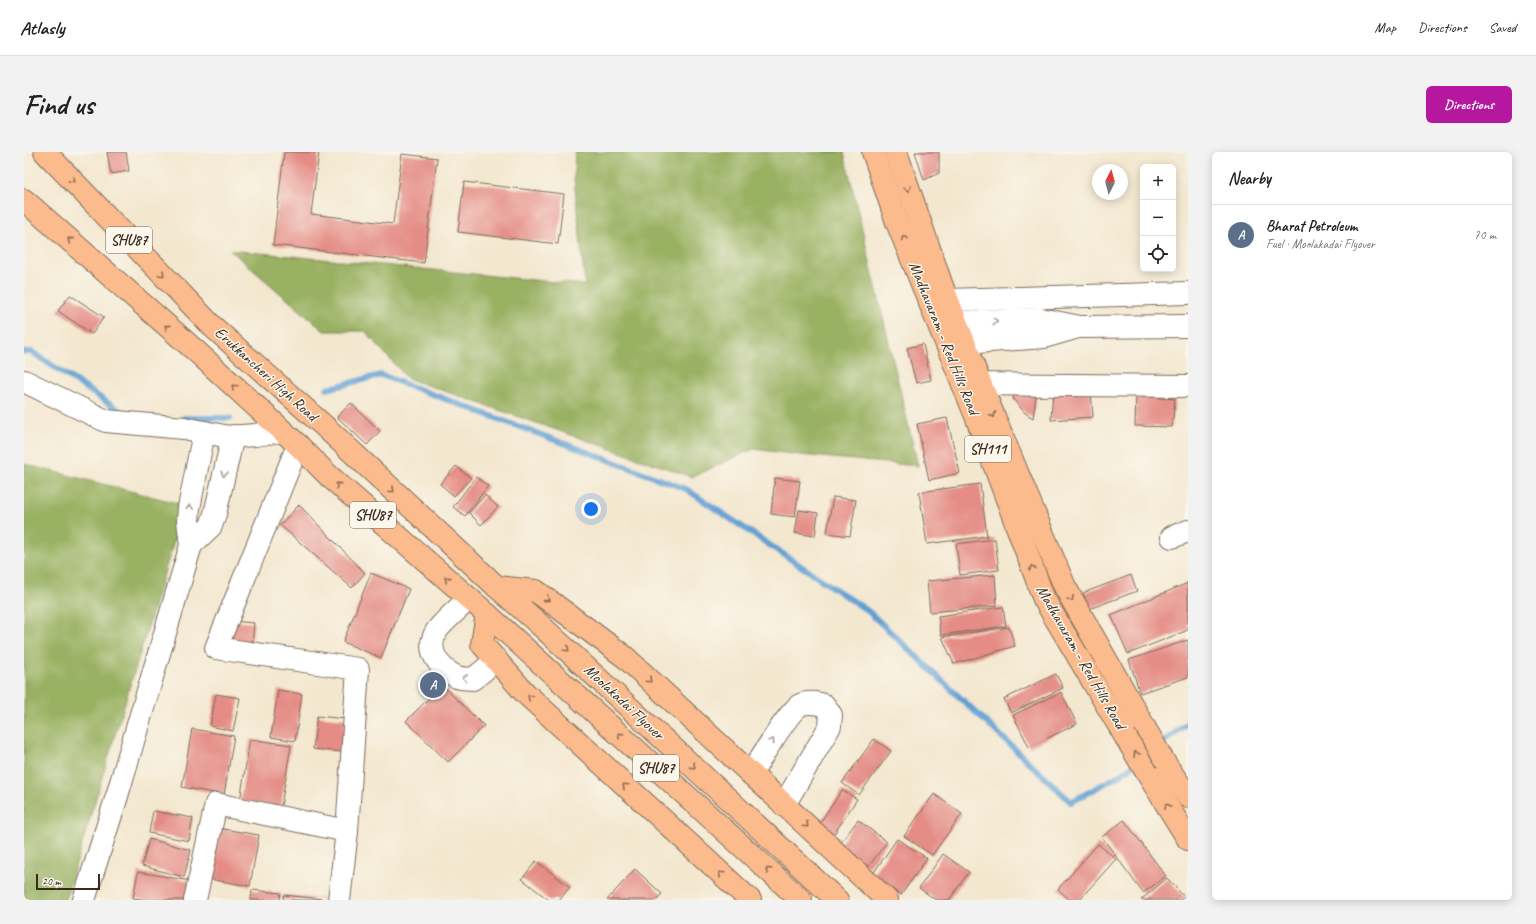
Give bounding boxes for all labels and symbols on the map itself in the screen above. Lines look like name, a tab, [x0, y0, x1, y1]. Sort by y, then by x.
north arrow	[1092, 164, 1128, 200]
one-way arrow	[67, 175, 75, 183]
one-way arrow	[903, 185, 912, 192]
road number: SHU87	[106, 227, 152, 253]
one-way arrow	[900, 234, 908, 241]
one-way arrow	[67, 238, 75, 245]
street label: Madhavaram - Red Hills Road	[904, 259, 985, 420]
one-way arrow	[157, 269, 165, 277]
one-way arrow	[992, 316, 998, 325]
street label: Erukkancheri High Road	[210, 322, 324, 427]
one-way arrow	[165, 324, 172, 331]
one-way arrow	[231, 384, 239, 392]
one-way arrow	[989, 412, 997, 419]
road number: SH111	[965, 436, 1011, 462]
one-way arrow	[221, 471, 229, 478]
one-way arrow	[336, 482, 343, 489]
one-way arrow	[387, 485, 395, 492]
your location	[581, 499, 601, 519]
road number: SHU87	[350, 502, 396, 528]
one-way arrow	[185, 504, 194, 510]
one-way arrow	[1029, 564, 1037, 571]
one-way arrow	[444, 576, 452, 584]
street label: Madhavaram - Red Hills Road	[1032, 581, 1132, 735]
one-way arrow	[543, 594, 550, 601]
one-way arrow	[1067, 595, 1074, 602]
one-way arrow	[562, 645, 570, 652]
street label: Moolakadai Flyover	[580, 660, 670, 746]
pin: A	[420, 670, 446, 700]
one-way arrow	[462, 674, 468, 683]
one-way arrow	[644, 675, 652, 682]
one-way arrow	[527, 695, 535, 702]
one-way arrow	[617, 733, 625, 740]
one-way arrow	[767, 738, 775, 745]
one-way arrow	[1134, 751, 1141, 758]
road number: SHU87	[633, 755, 679, 781]
one-way arrow	[688, 762, 696, 769]
one-way arrow	[622, 783, 630, 790]
one-way arrow	[1165, 803, 1172, 810]
one-way arrow	[801, 820, 809, 828]
one-way arrow	[765, 867, 773, 874]
one-way arrow	[718, 871, 726, 878]
scale bar	[36, 872, 100, 891]

